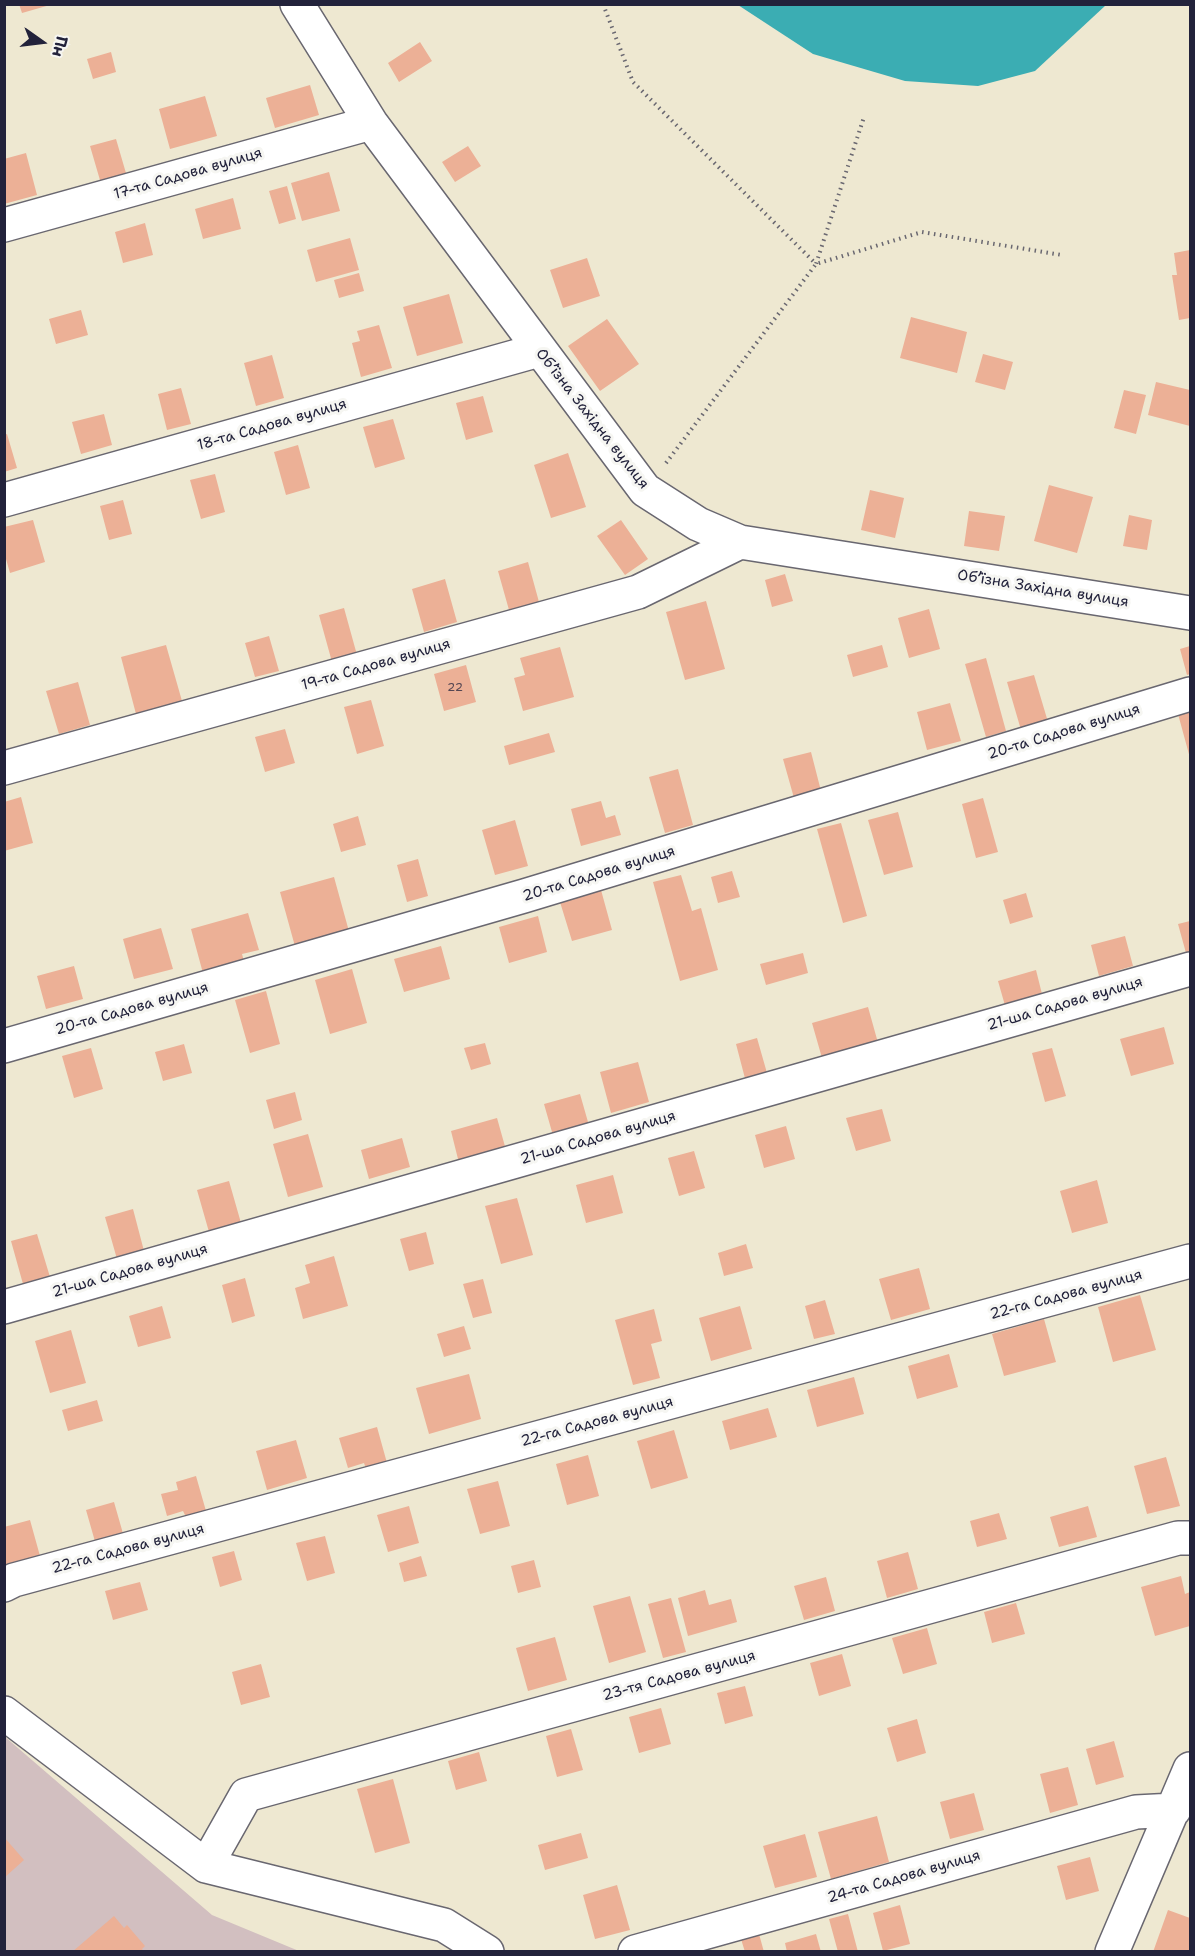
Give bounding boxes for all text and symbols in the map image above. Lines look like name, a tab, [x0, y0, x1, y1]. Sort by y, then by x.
north arrow	[12, 12, 72, 72]
text: Пн	[47, 34, 73, 59]
street label: 17-та Садова вулиця	[112, 144, 264, 204]
street label: Обʼїзна Західна вулиця	[532, 345, 652, 493]
street label: 18-та Садова вулиця	[195, 395, 349, 455]
street label: Обʼїзна Західна вулиця	[956, 567, 1130, 611]
street label: 19-та Садова вулиця	[299, 635, 453, 695]
house number: 22	[447, 681, 463, 695]
street label: 20-та Садова вулиця	[986, 700, 1142, 764]
street label: 20-та Садова вулиця	[521, 842, 677, 906]
street label: 21-ша Садова вулиця	[985, 973, 1145, 1035]
street label: 20-та Садова вулиця	[53, 978, 211, 1040]
street label: 21-ша Садова вулиця	[518, 1107, 678, 1169]
street label: 21-ша Садова вулиця	[50, 1240, 210, 1302]
street label: 22-га Садова вулиця	[988, 1266, 1144, 1324]
street label: 22-га Садова вулиця	[519, 1393, 675, 1451]
street label: 22-га Садова вулиця	[50, 1520, 206, 1578]
street label: 23-тя Садова вулиця	[601, 1647, 757, 1705]
street label: 24-та Садова вулиця	[825, 1847, 983, 1907]

